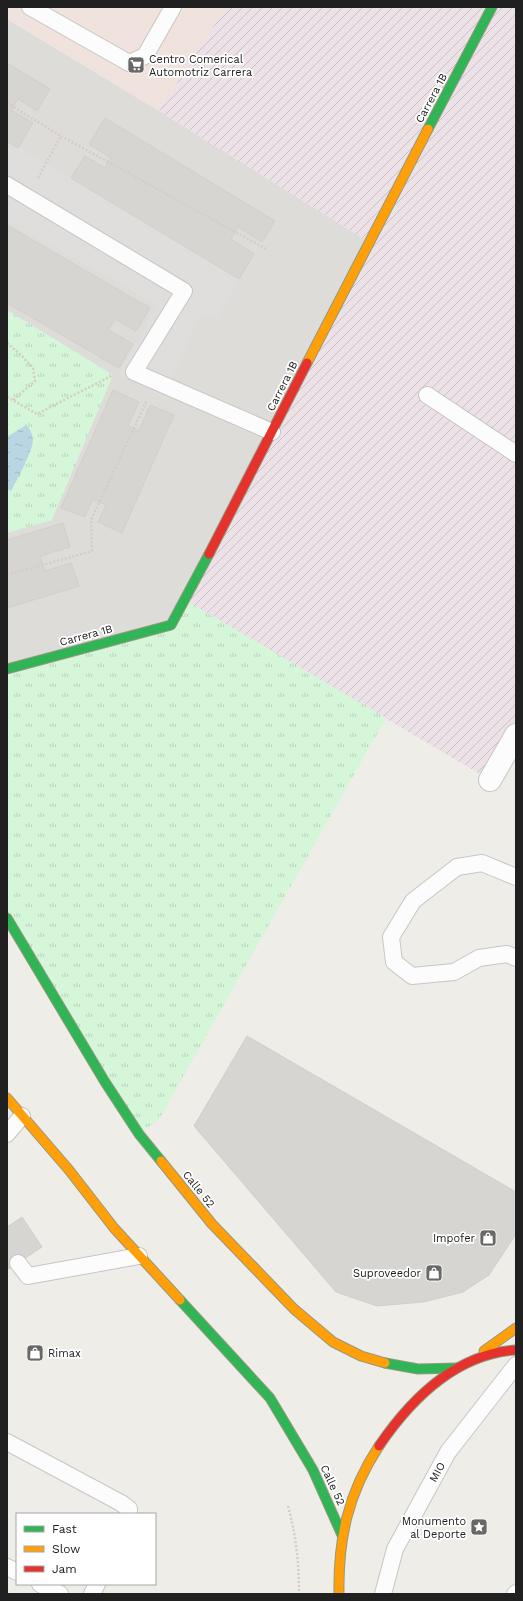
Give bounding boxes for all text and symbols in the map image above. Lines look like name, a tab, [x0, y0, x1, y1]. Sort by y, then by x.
place label: Centro Comerical Automotriz Carrera	[149, 53, 252, 79]
supermarket icon: Centro Comerical Automotriz Carrera	[126, 55, 146, 75]
street label: Carrera 1B	[413, 71, 450, 125]
street label: Carrera 1B	[264, 359, 301, 413]
street label: Carrera 1B	[58, 622, 114, 649]
street label: Calle 52	[180, 1168, 217, 1210]
shop icon: Impofer	[478, 1228, 498, 1248]
place label: Impofer	[433, 1232, 476, 1245]
shop icon: Suproveedor	[424, 1263, 444, 1283]
place label: Suproveedor	[353, 1267, 422, 1280]
shop icon: Rimax	[25, 1343, 45, 1363]
place label: Rimax	[48, 1347, 81, 1360]
street label: MIO	[427, 1460, 448, 1485]
street label: Calle 52	[317, 1463, 348, 1508]
legend	[16, 1513, 156, 1585]
place label: Monumento al Deporte	[402, 1515, 466, 1541]
place icon: Monumento al Deporte	[469, 1517, 489, 1537]
text: Fast	[52, 1522, 77, 1536]
text: Slow	[52, 1542, 80, 1556]
text: Jam	[52, 1562, 77, 1576]

